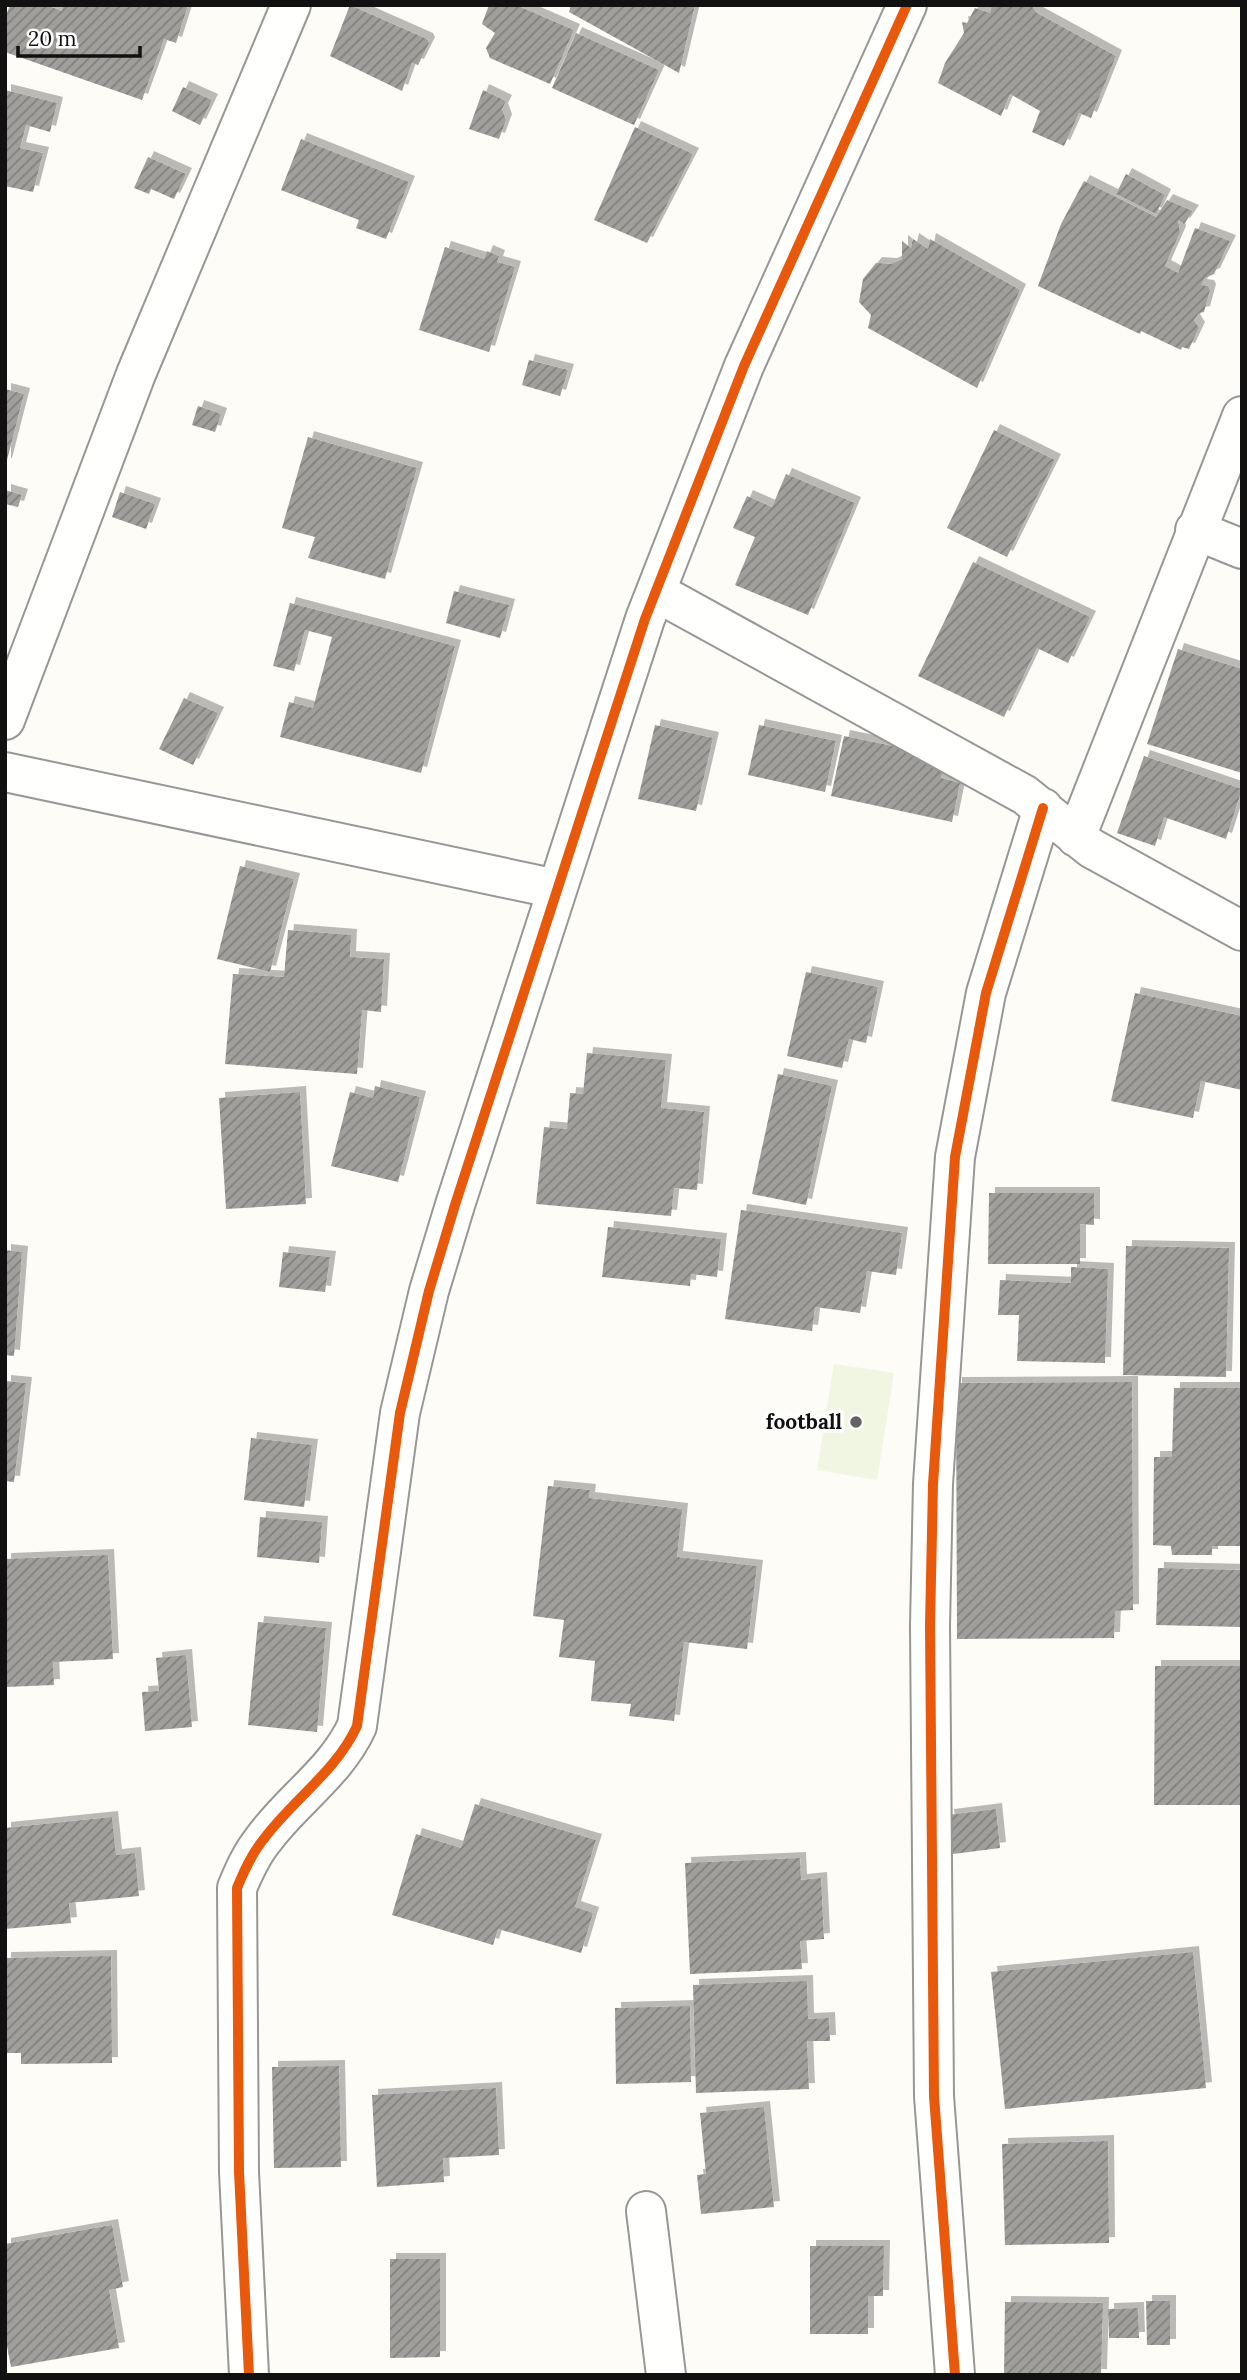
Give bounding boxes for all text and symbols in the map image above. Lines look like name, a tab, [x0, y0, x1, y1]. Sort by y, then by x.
scale bar	[18, 14, 140, 58]
text: 20 m	[28, 25, 77, 52]
place label: football	[766, 1408, 842, 1435]
marker: football	[848, 1414, 864, 1430]

